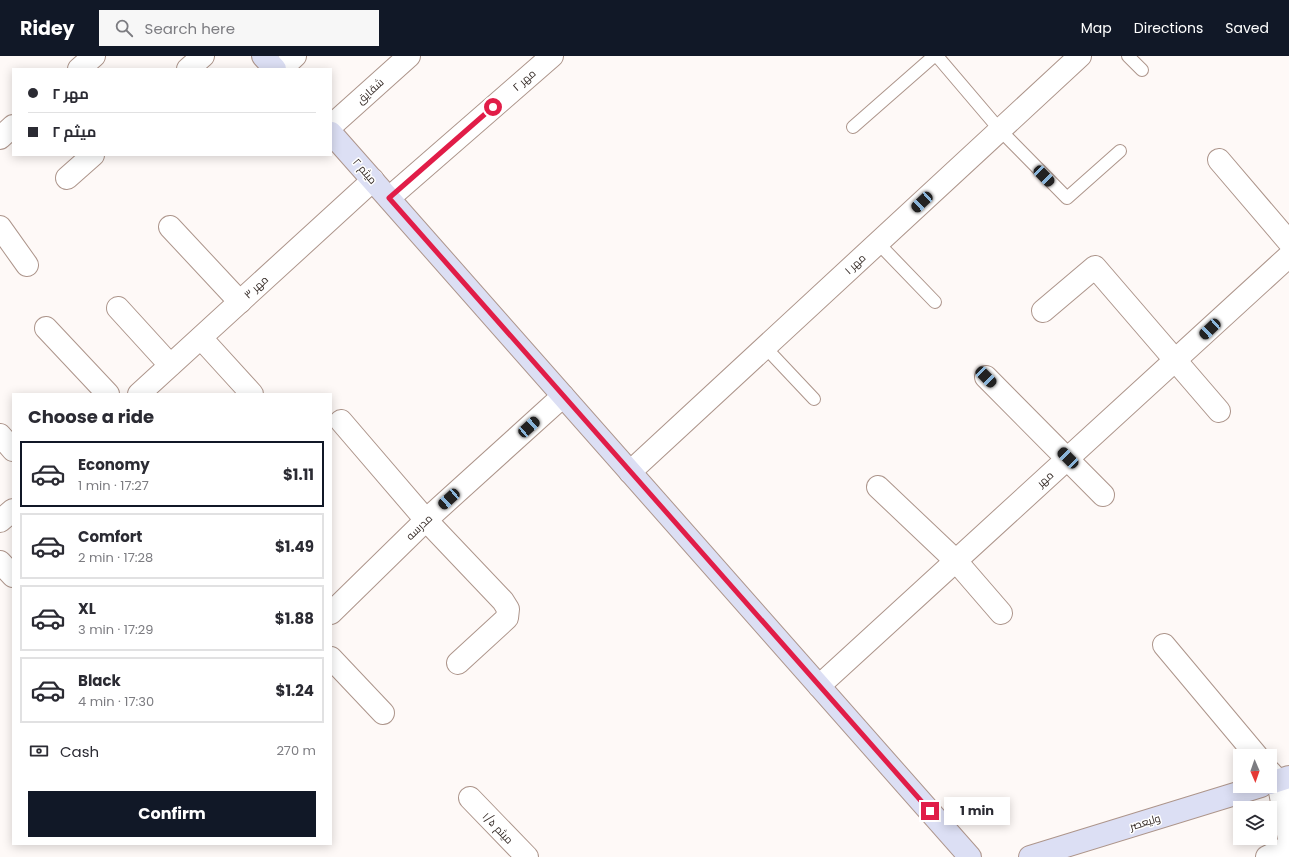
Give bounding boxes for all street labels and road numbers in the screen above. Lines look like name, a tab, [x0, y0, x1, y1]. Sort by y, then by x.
street label: مهر ۲	[509, 65, 539, 95]
street label: شقایق	[353, 74, 387, 108]
street label: میثم ۲	[349, 155, 381, 187]
street label: مهر ۱	[841, 250, 869, 278]
street label: مهر ۳	[240, 272, 272, 302]
street label: مهر	[1032, 467, 1057, 492]
street label: مدرسه	[402, 510, 436, 544]
street label: میثم ۱/۵	[479, 809, 517, 847]
street label: ولیعصر	[1127, 810, 1162, 835]

